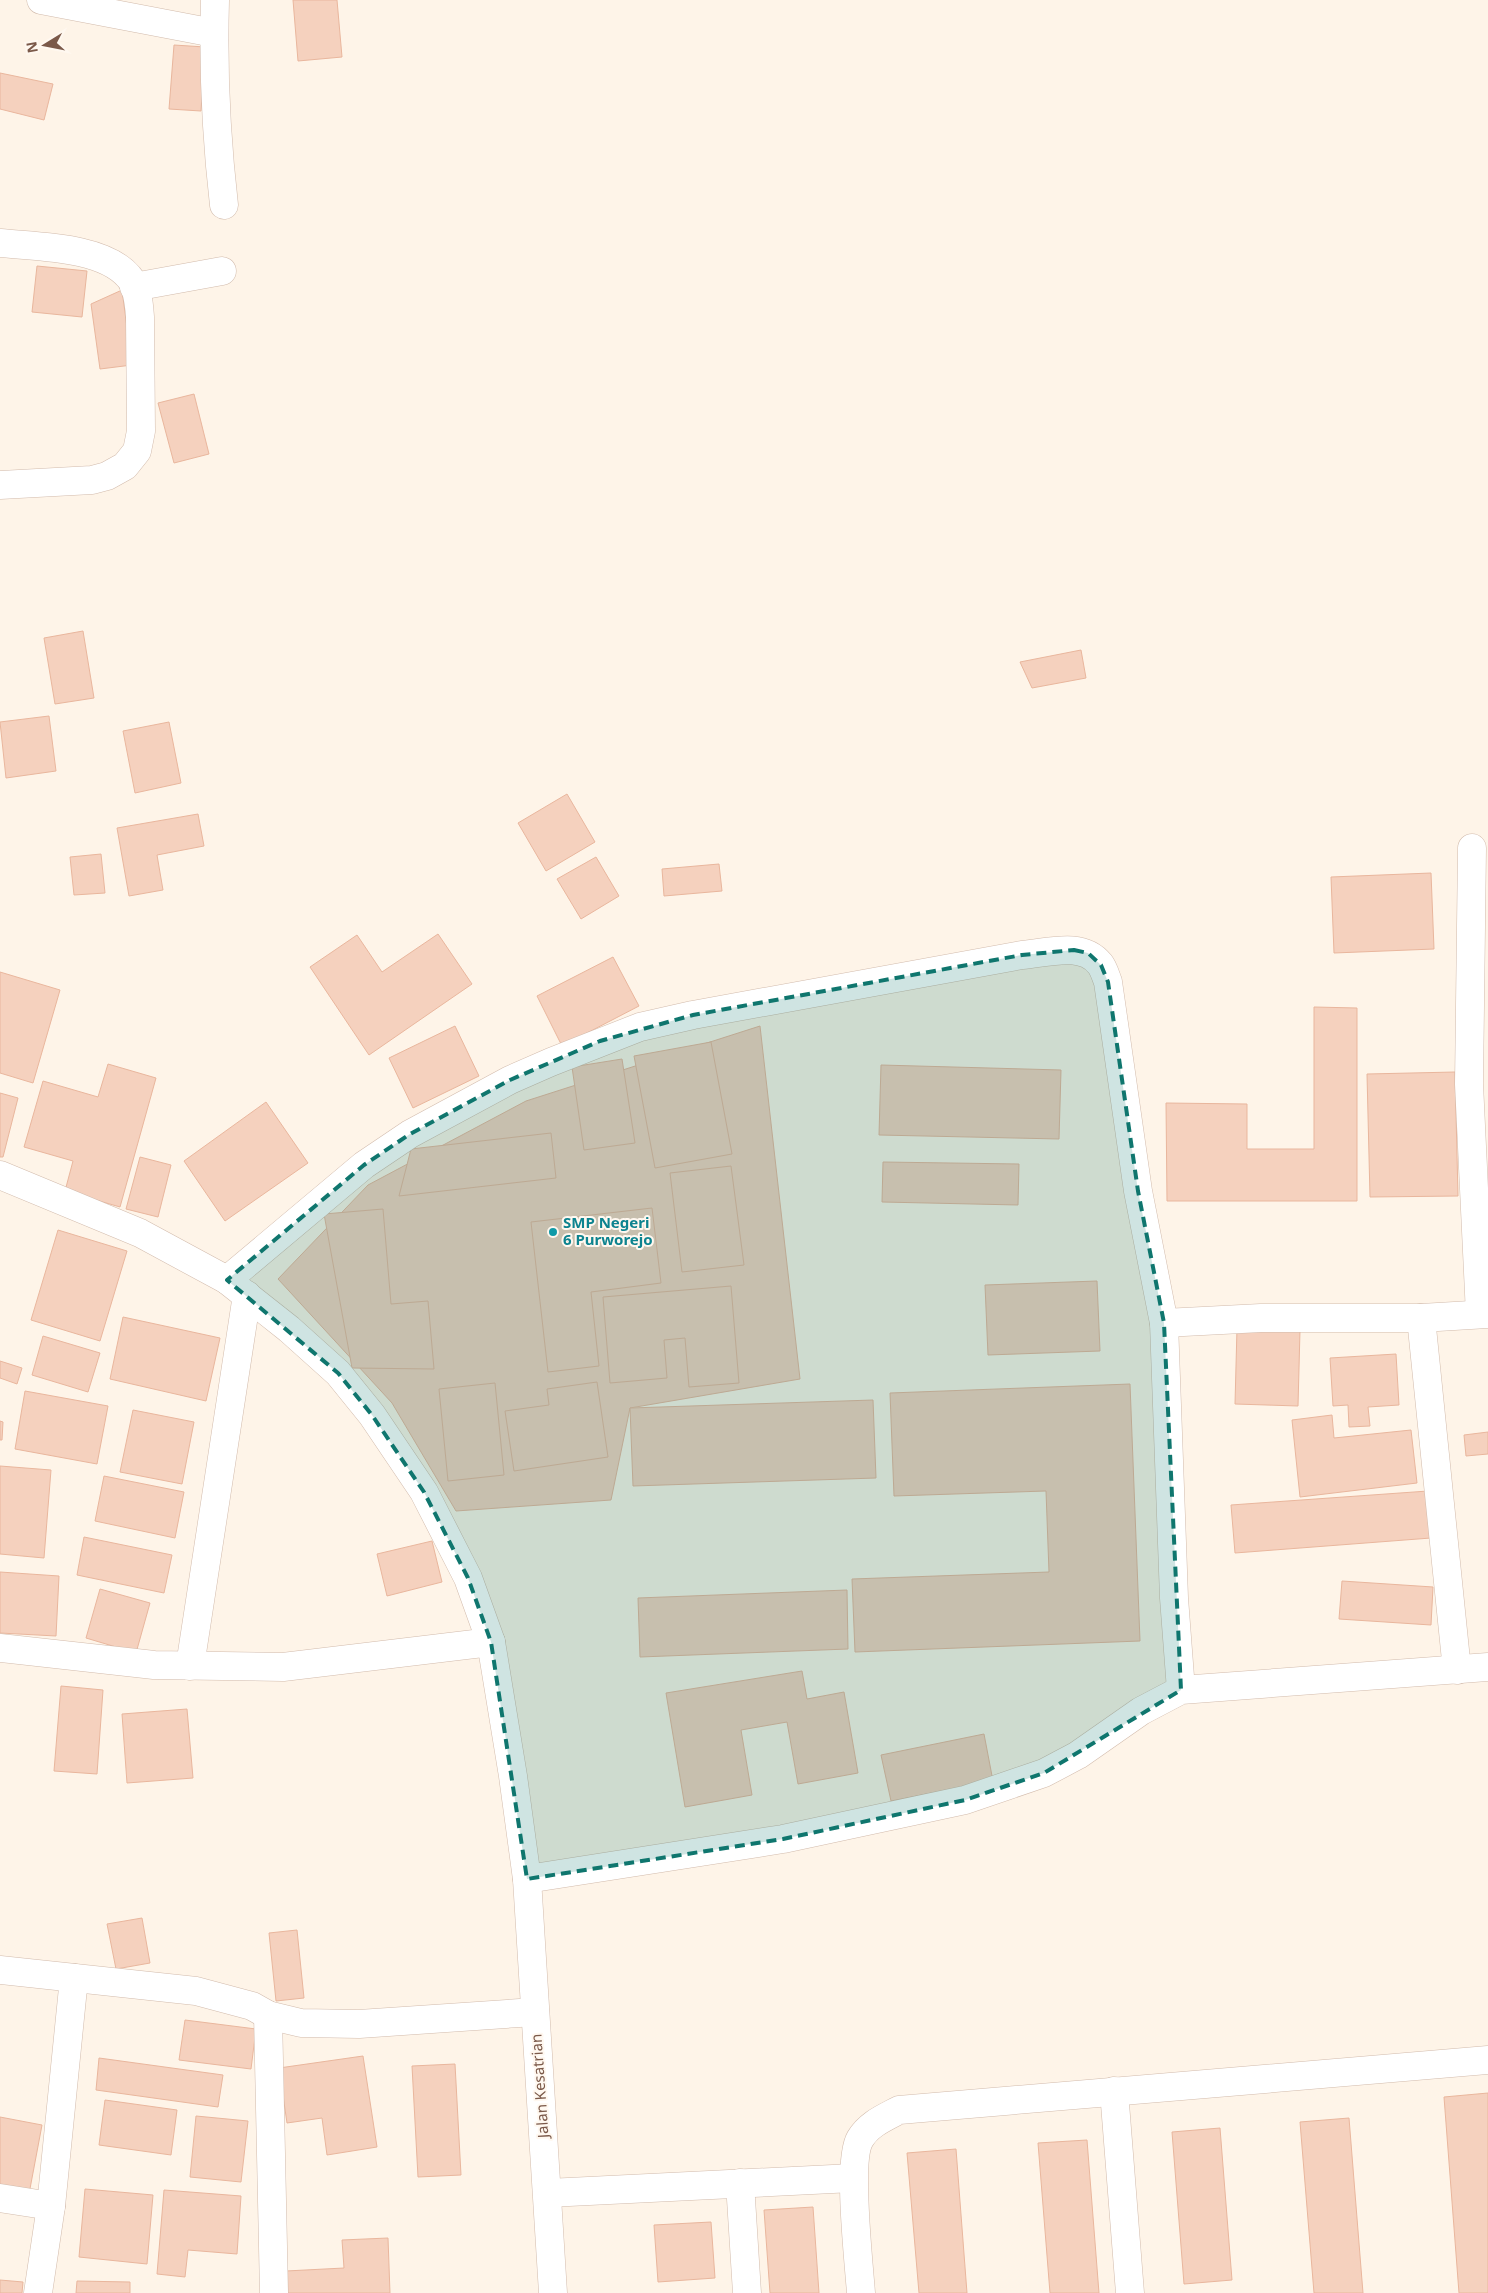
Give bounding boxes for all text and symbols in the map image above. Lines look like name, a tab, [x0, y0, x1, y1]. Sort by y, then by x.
north arrow	[20, 20, 70, 70]
text: N	[21, 40, 42, 55]
place label: SMP Negeri 6 Purworejo	[563, 1212, 653, 1249]
marker: SMP Negeri 6 Purworejo	[547, 1226, 559, 1238]
street label: Jalan Kesatrian	[525, 2033, 553, 2141]

